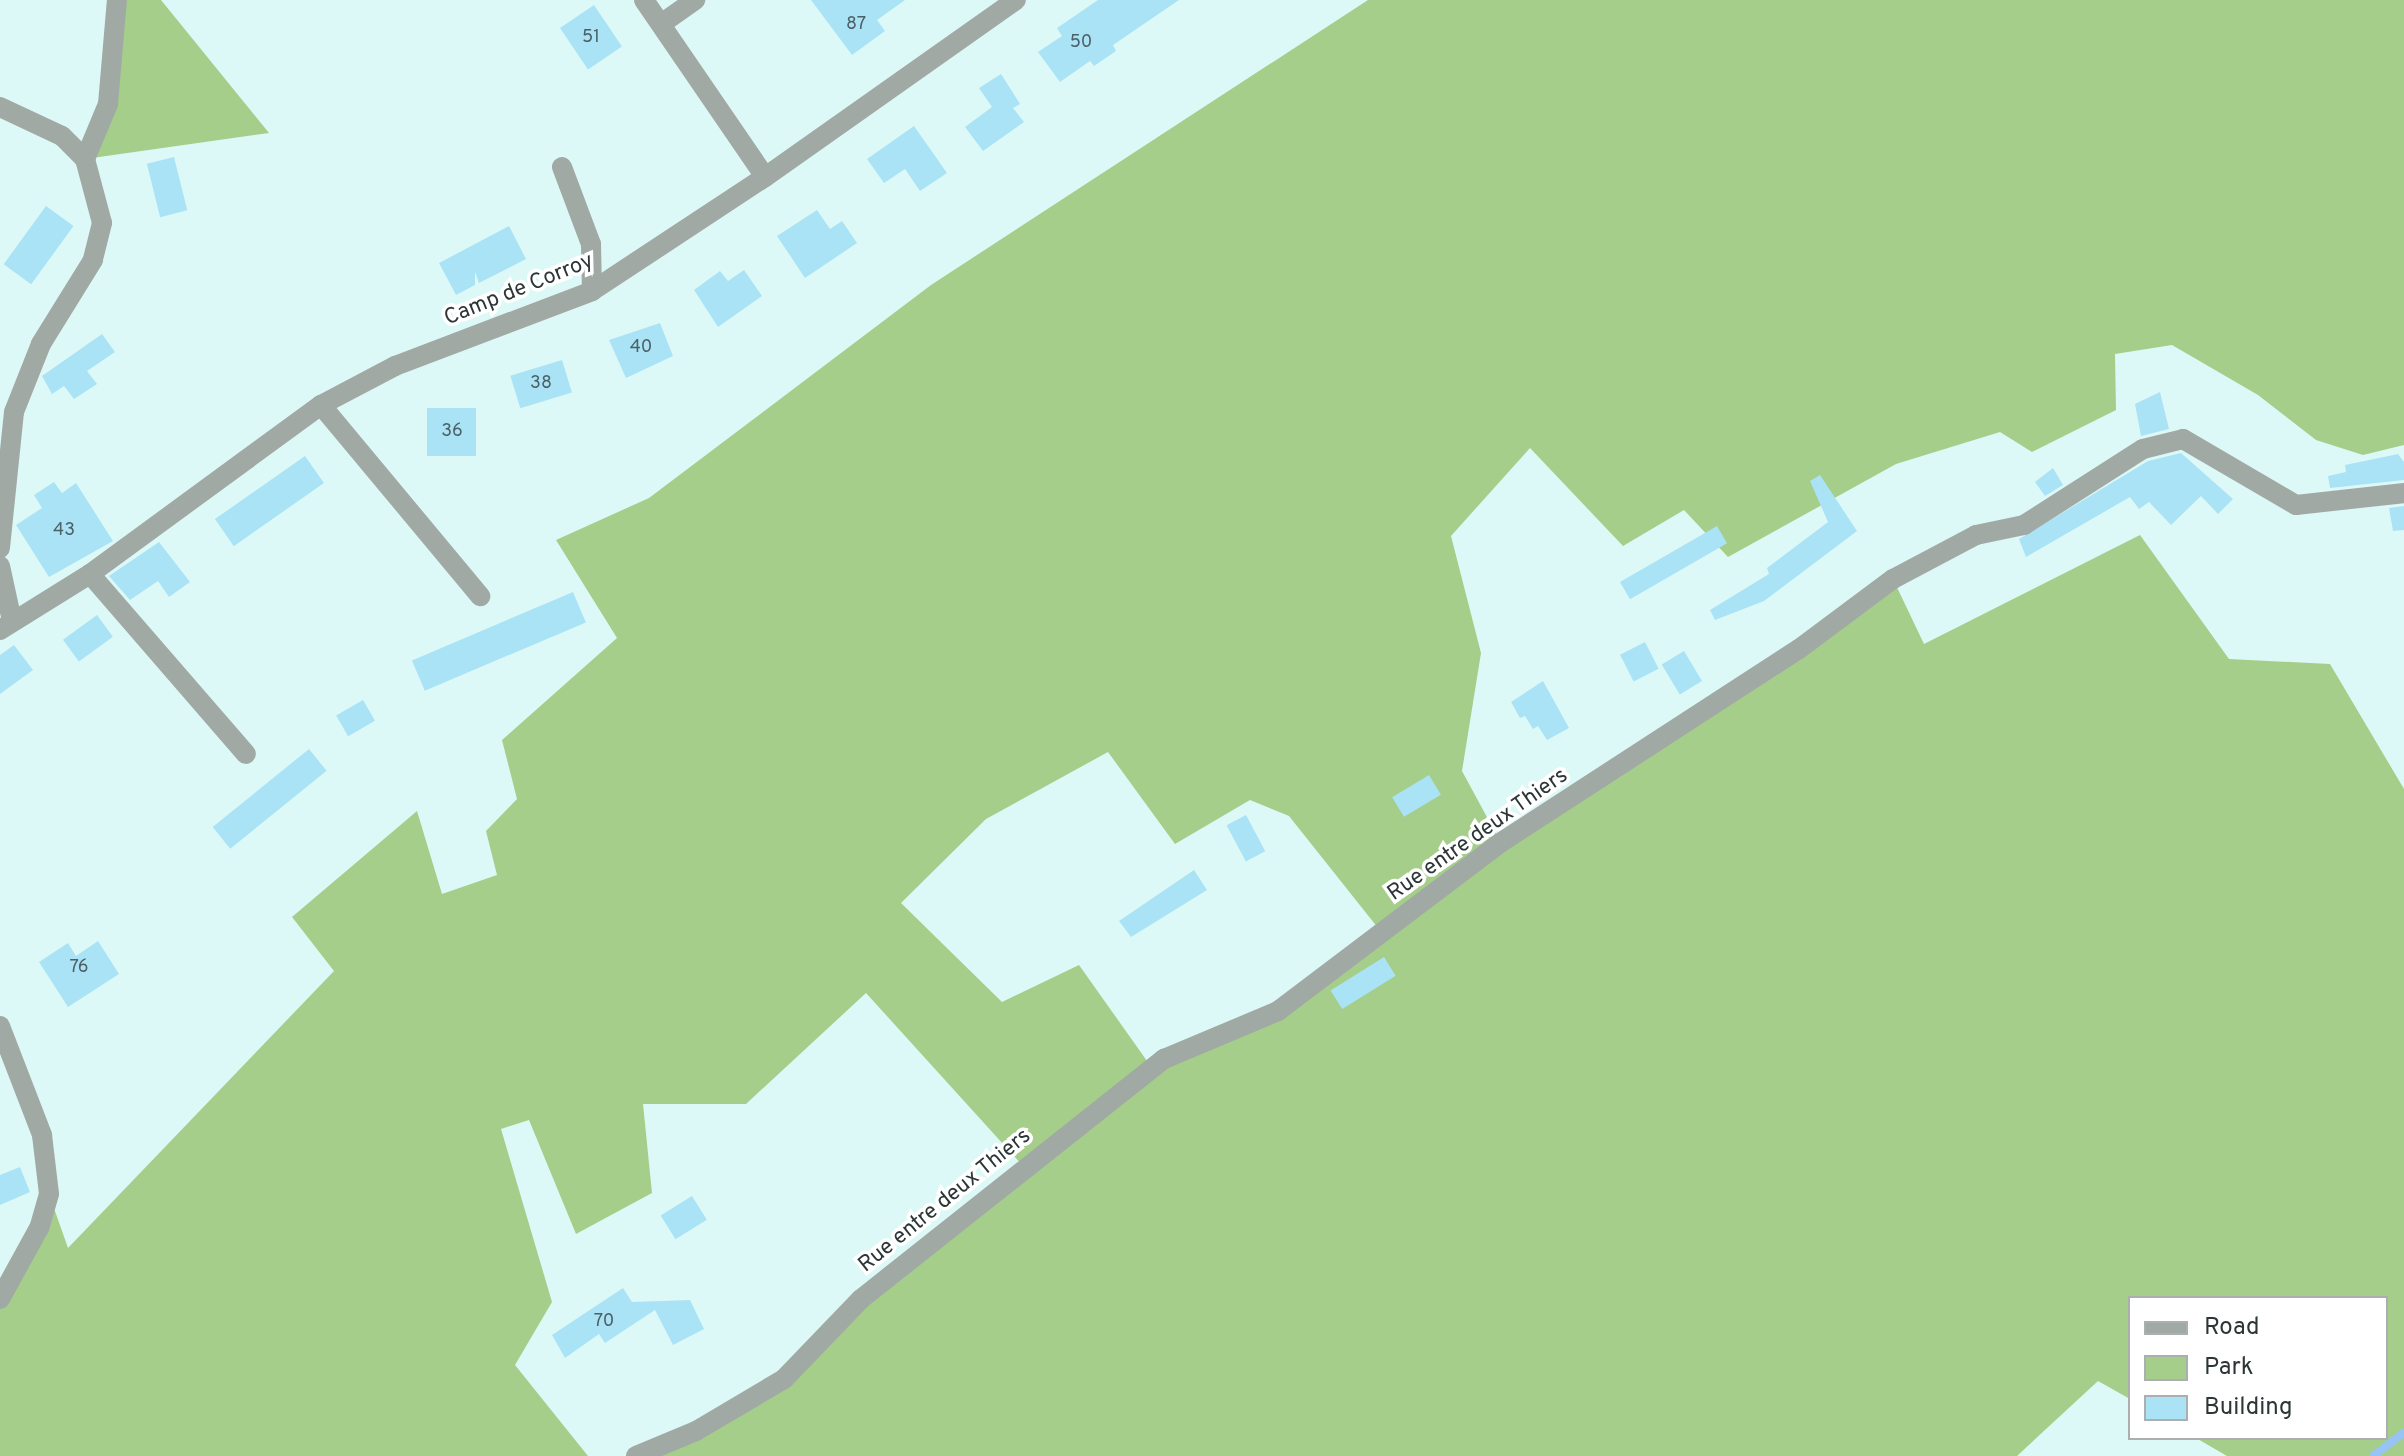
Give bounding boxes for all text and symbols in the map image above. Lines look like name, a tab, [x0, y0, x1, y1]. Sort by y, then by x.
house number: 87	[846, 14, 866, 36]
house number: 51	[582, 27, 600, 49]
house number: 50	[1070, 32, 1092, 54]
street label: Camp de Corroy	[440, 248, 598, 332]
house number: 40	[630, 337, 652, 359]
house number: 38	[530, 373, 552, 395]
house number: 36	[441, 421, 463, 443]
house number: 43	[53, 520, 75, 542]
street label: Rue entre deux Thiers	[1382, 763, 1574, 907]
house number: 76	[69, 957, 89, 979]
street label: Rue entre deux Thiers	[853, 1123, 1037, 1279]
legend	[2128, 1296, 2388, 1440]
house number: 70	[594, 1311, 614, 1333]
text: Road	[2204, 1313, 2260, 1343]
text: Park	[2204, 1353, 2254, 1383]
text: Building	[2204, 1393, 2293, 1423]

